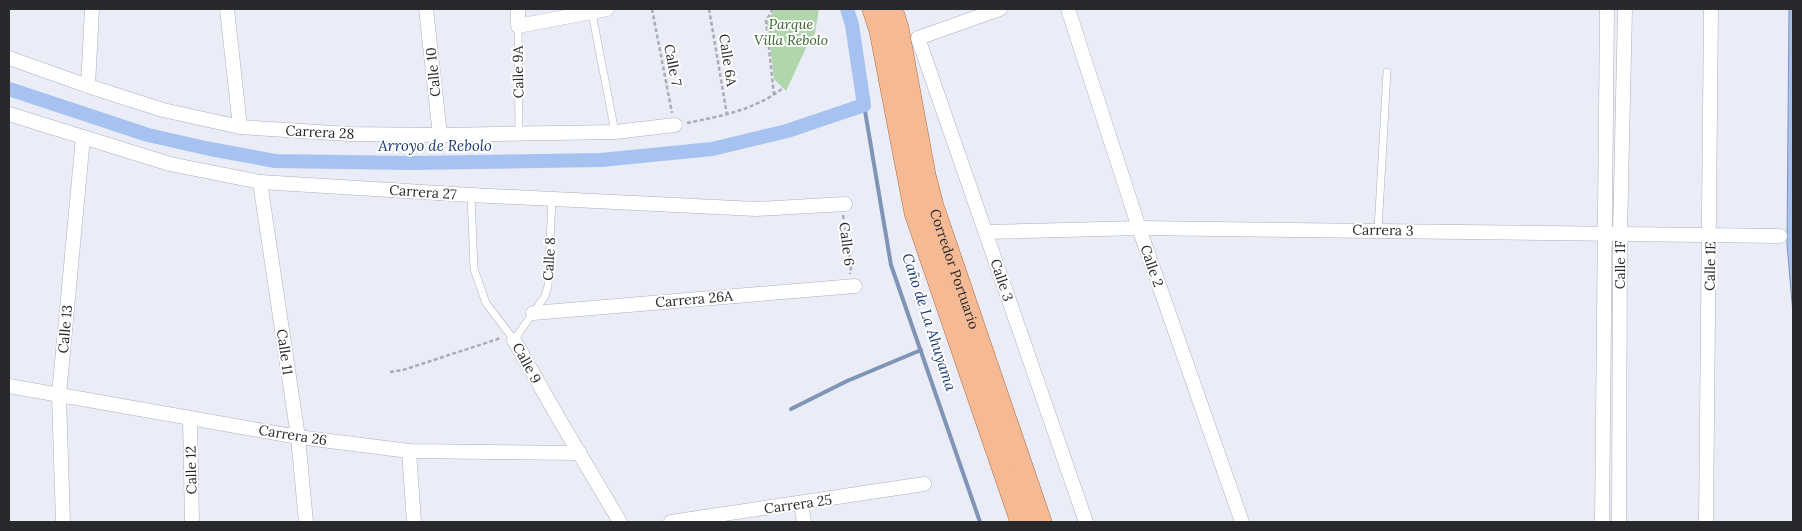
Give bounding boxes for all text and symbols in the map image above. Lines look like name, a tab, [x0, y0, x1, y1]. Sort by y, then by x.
park label: Parque Villa Rebolo	[754, 15, 828, 49]
street label: Calle 6A	[715, 33, 741, 88]
street label: Calle 7	[660, 42, 686, 88]
street label: Calle 9A	[509, 45, 527, 99]
street label: Calle 10	[421, 46, 445, 98]
street label: Carrera 28	[285, 121, 355, 143]
water label: Arroyo de Rebolo	[377, 136, 492, 155]
street label: Carrera 27	[389, 181, 458, 203]
street label: Corredor Portuario	[926, 207, 983, 331]
street label: Carrera 3	[1352, 220, 1414, 240]
street label: Calle 6	[835, 221, 859, 267]
street label: Calle 8	[539, 237, 559, 281]
street label: Calle 1F	[1611, 240, 1629, 289]
street label: Calle 1E	[1701, 241, 1719, 291]
street label: Calle 2	[1136, 243, 1168, 289]
water label: Caño de La Ahuyama	[898, 251, 961, 394]
street label: Calle 3	[986, 256, 1018, 304]
street label: Carrera 26A	[654, 287, 734, 311]
street label: Calle 13	[54, 304, 76, 354]
street label: Calle 11	[273, 328, 297, 376]
street label: Calle 9	[508, 339, 546, 387]
street label: Carrera 26	[257, 421, 329, 449]
street label: Calle 12	[182, 446, 200, 494]
street label: Carrera 25	[763, 490, 833, 518]

